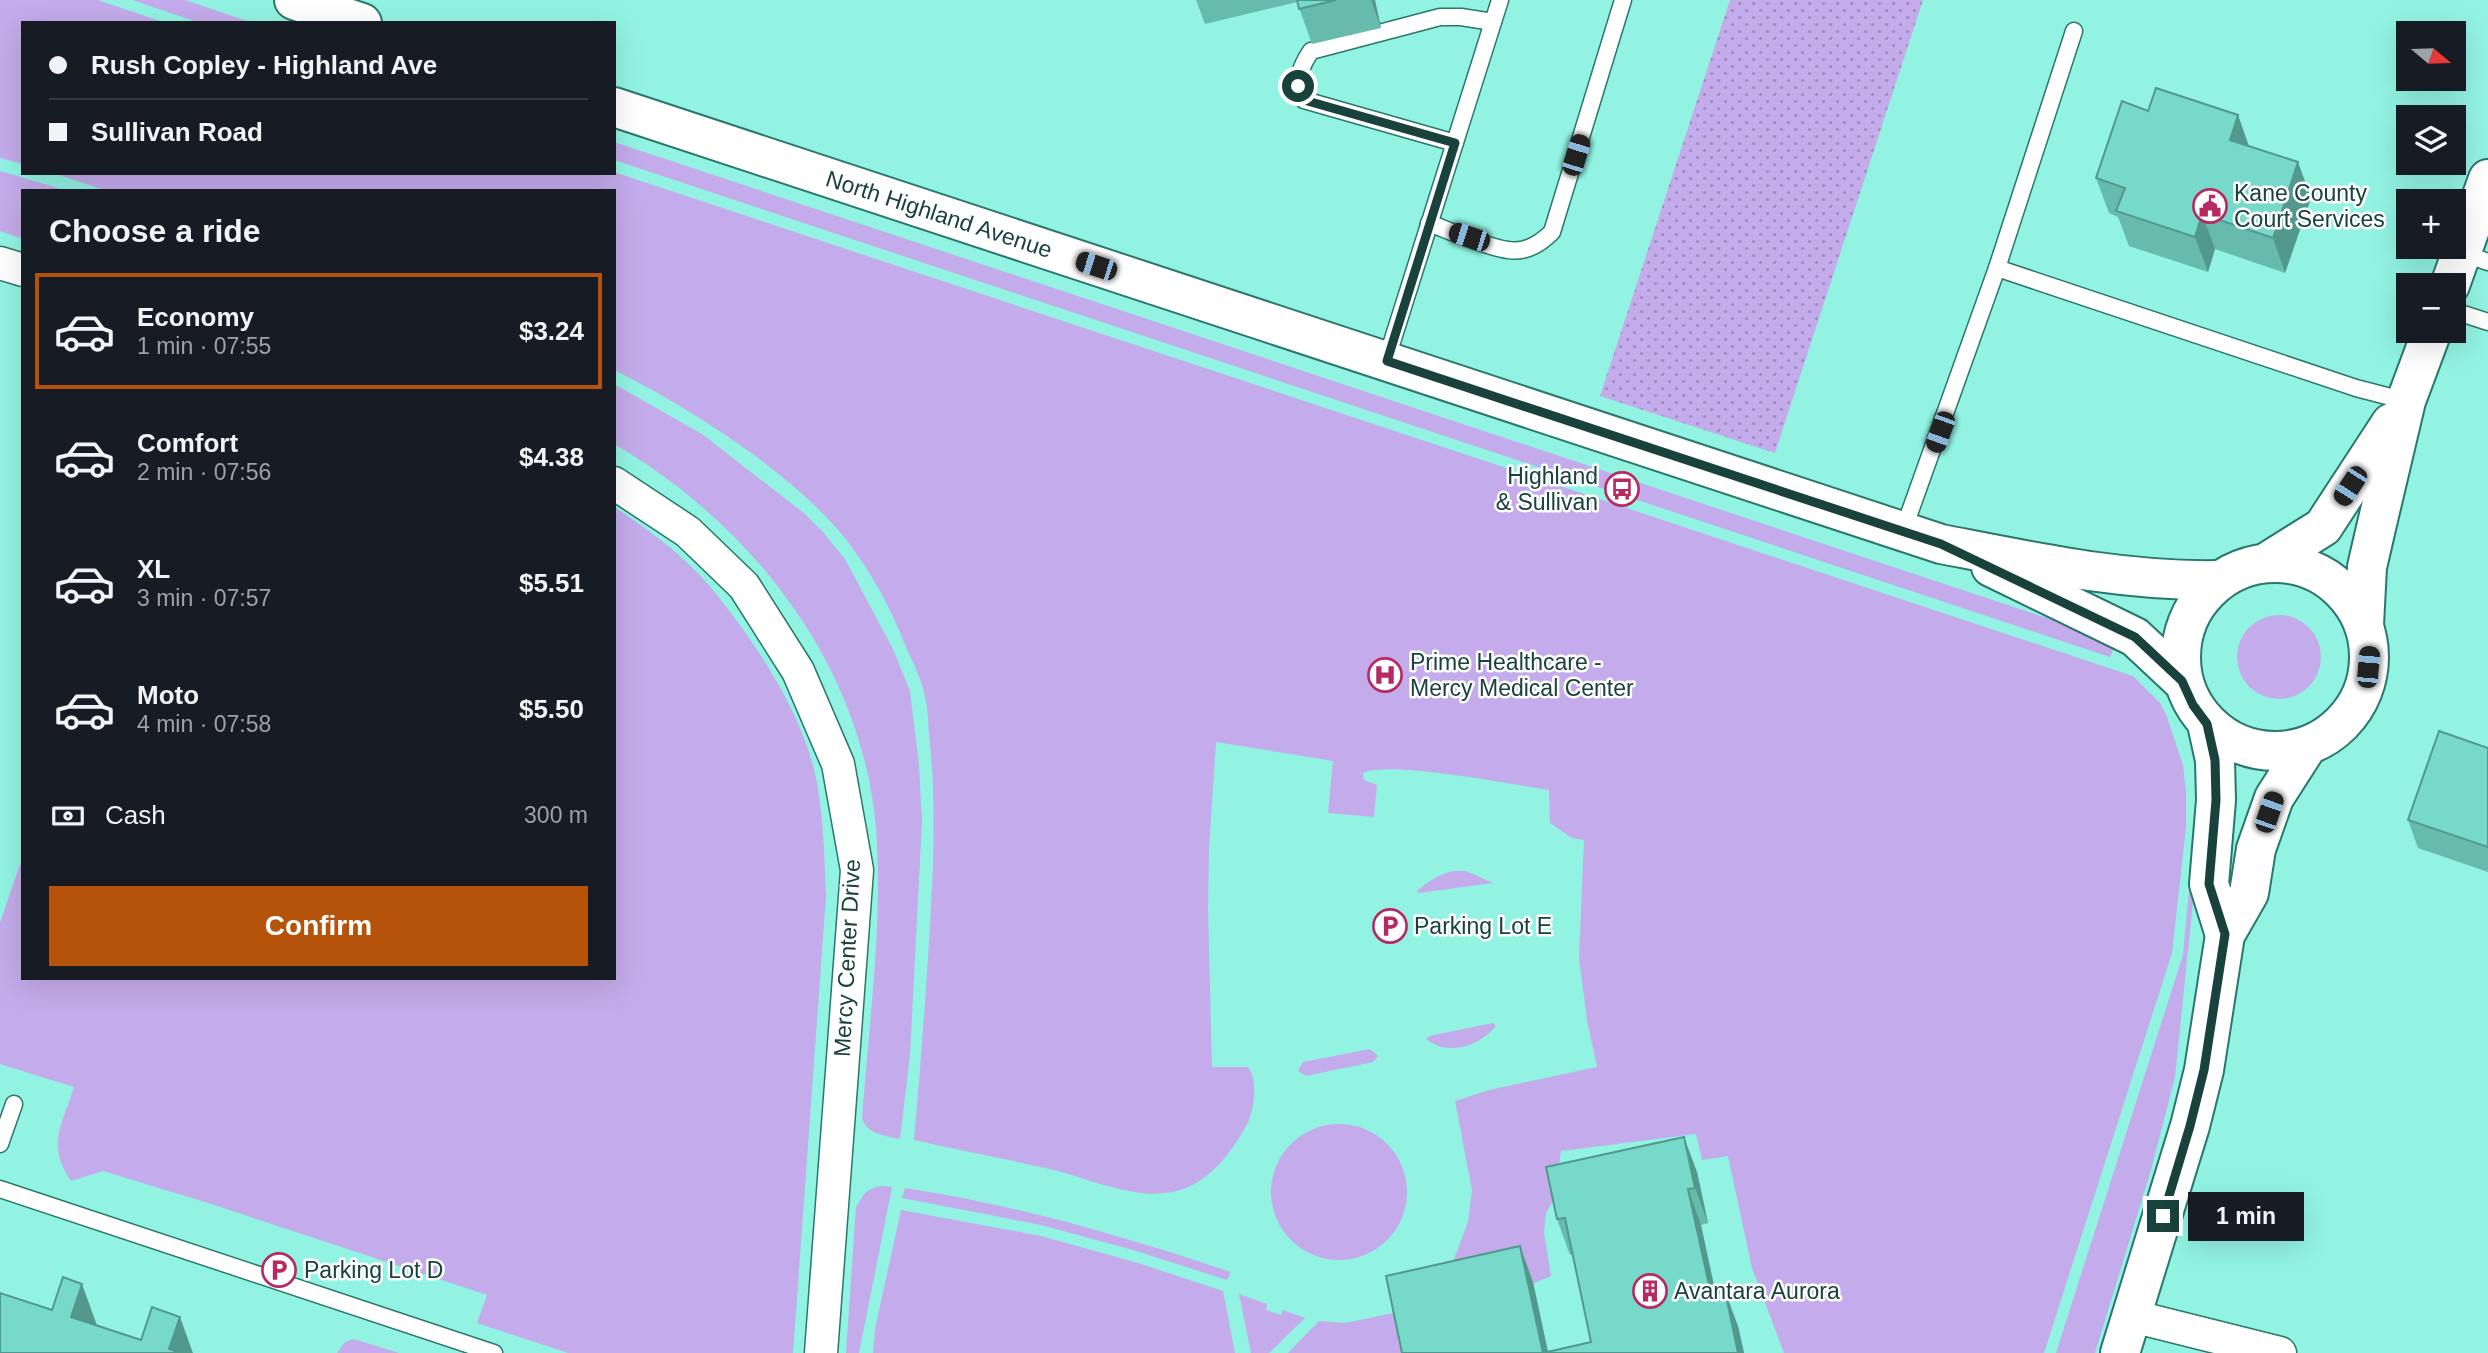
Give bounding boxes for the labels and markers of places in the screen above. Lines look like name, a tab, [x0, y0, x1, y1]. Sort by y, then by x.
place label: Kane County Court Services	[2234, 180, 2385, 232]
public building icon: Kane County Court Services	[2191, 187, 2229, 225]
place label: Highland & Sullivan	[1496, 463, 1598, 515]
bus stop icon: Highland & Sullivan	[1603, 470, 1641, 508]
place label: Prime Healthcare - Mercy Medical Center	[1410, 649, 1634, 701]
hospital icon: Prime Healthcare - Mercy Medical Center	[1366, 656, 1404, 694]
parking icon: Parking Lot E	[1371, 907, 1409, 945]
place label: Parking Lot E	[1414, 913, 1552, 939]
parking icon: Parking Lot D	[260, 1251, 298, 1289]
place label: Parking Lot D	[304, 1257, 443, 1283]
building icon: Avantara Aurora	[1631, 1272, 1669, 1310]
place label: Avantara Aurora	[1674, 1278, 1840, 1304]

